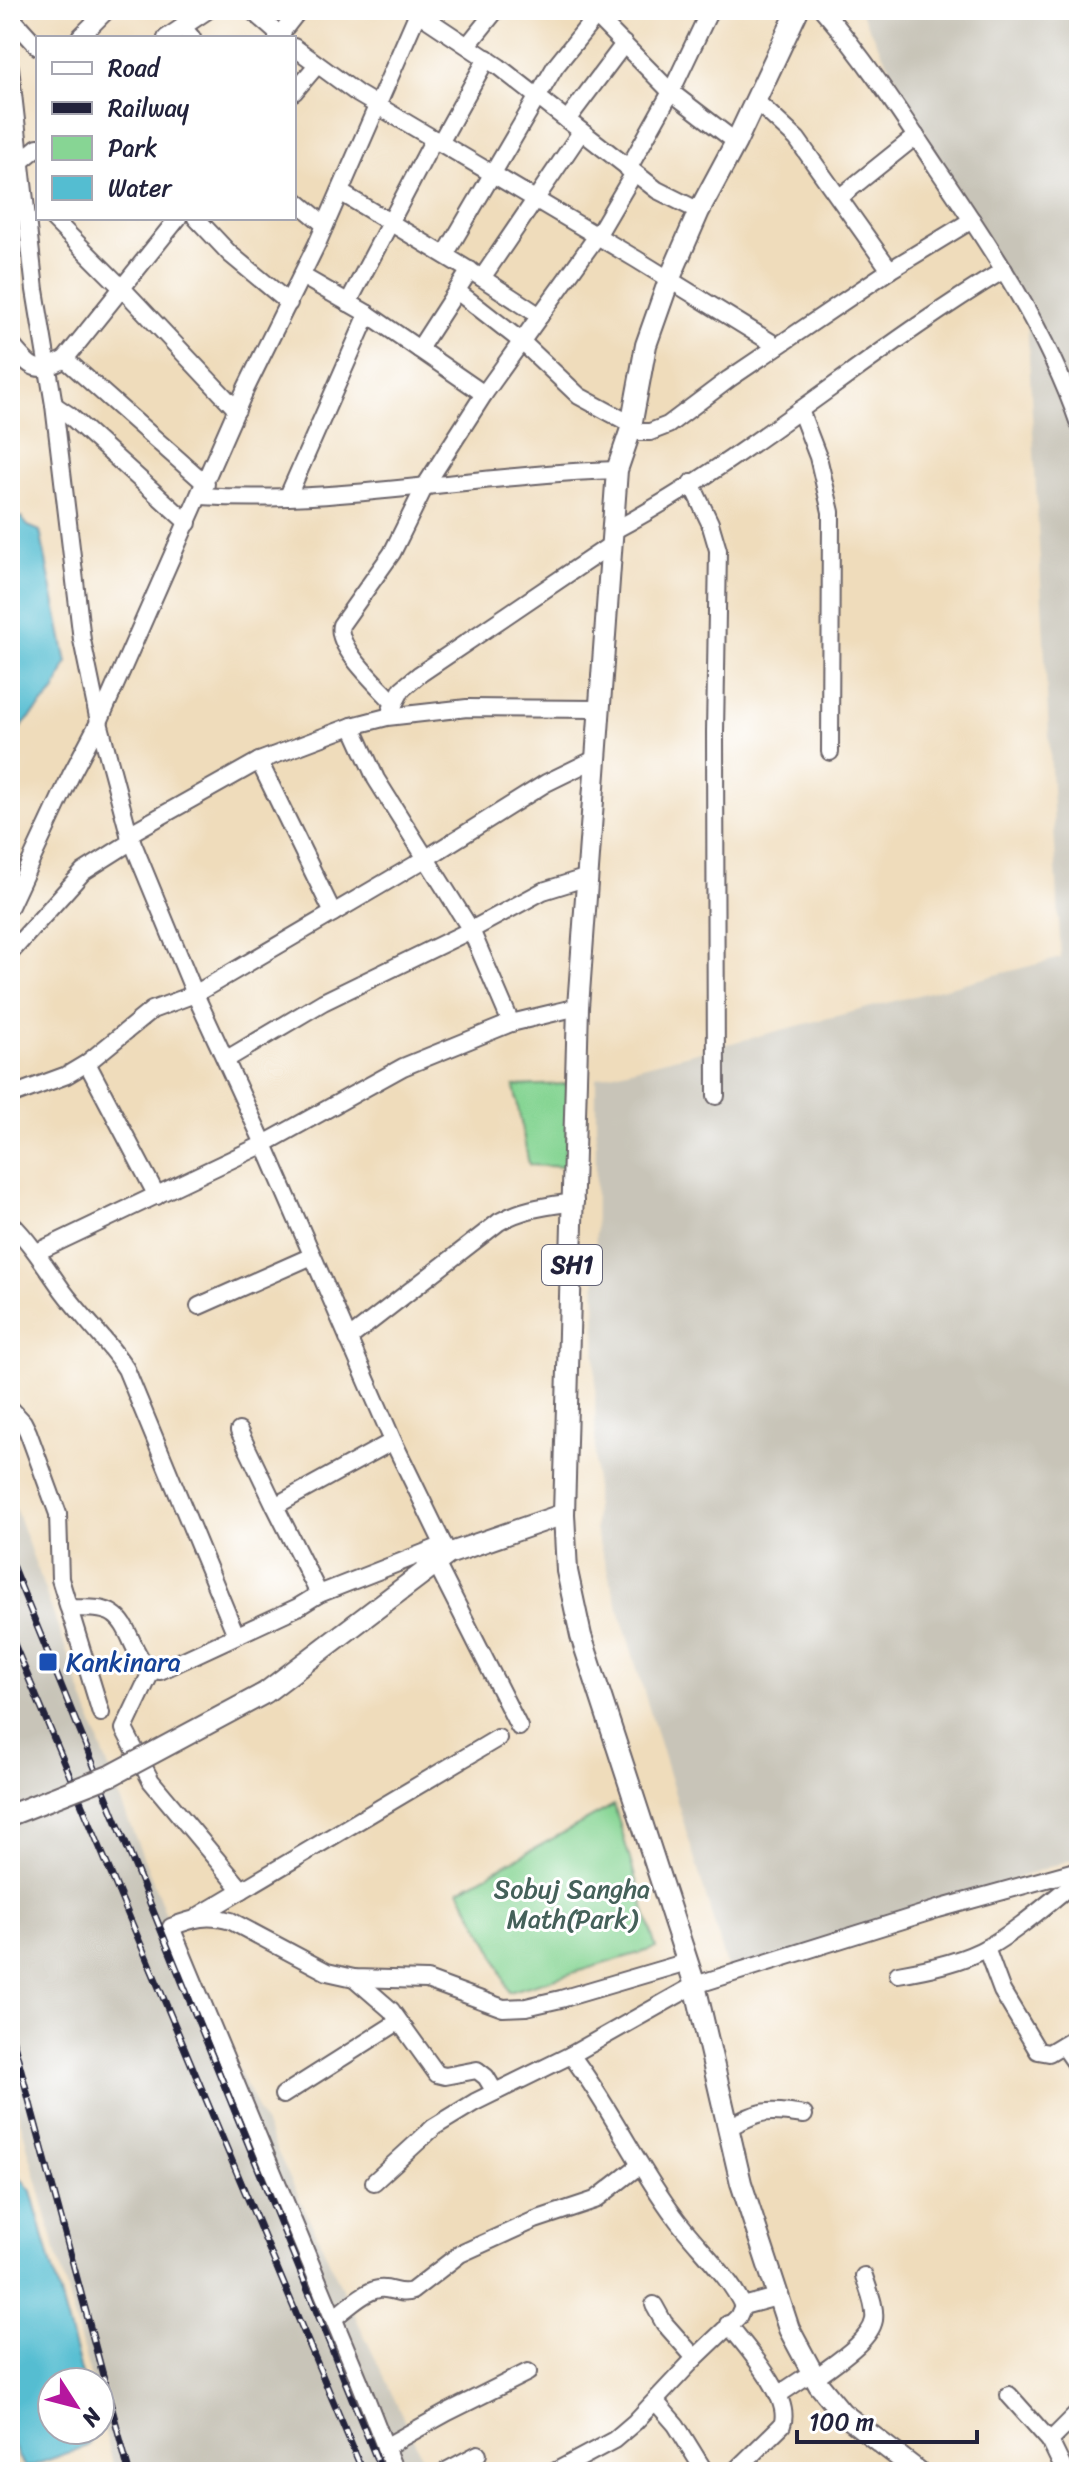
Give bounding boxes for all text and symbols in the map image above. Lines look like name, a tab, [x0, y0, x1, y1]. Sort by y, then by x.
legend	[36, 36, 296, 220]
text: Road	[108, 47, 162, 89]
text: Railway	[108, 87, 190, 129]
text: Park	[108, 127, 157, 169]
text: Water	[108, 167, 173, 209]
road number: SH1	[542, 1245, 602, 1285]
place label: Kankinara	[66, 1639, 181, 1685]
marker: Kankinara	[37, 1651, 59, 1673]
park label: Sobuj Sangha Math(Park)	[494, 1866, 650, 1942]
north arrow	[36, 2366, 116, 2446]
scale bar	[797, 2394, 977, 2444]
text: N	[71, 2399, 113, 2436]
text: 100 m	[809, 2401, 874, 2443]

